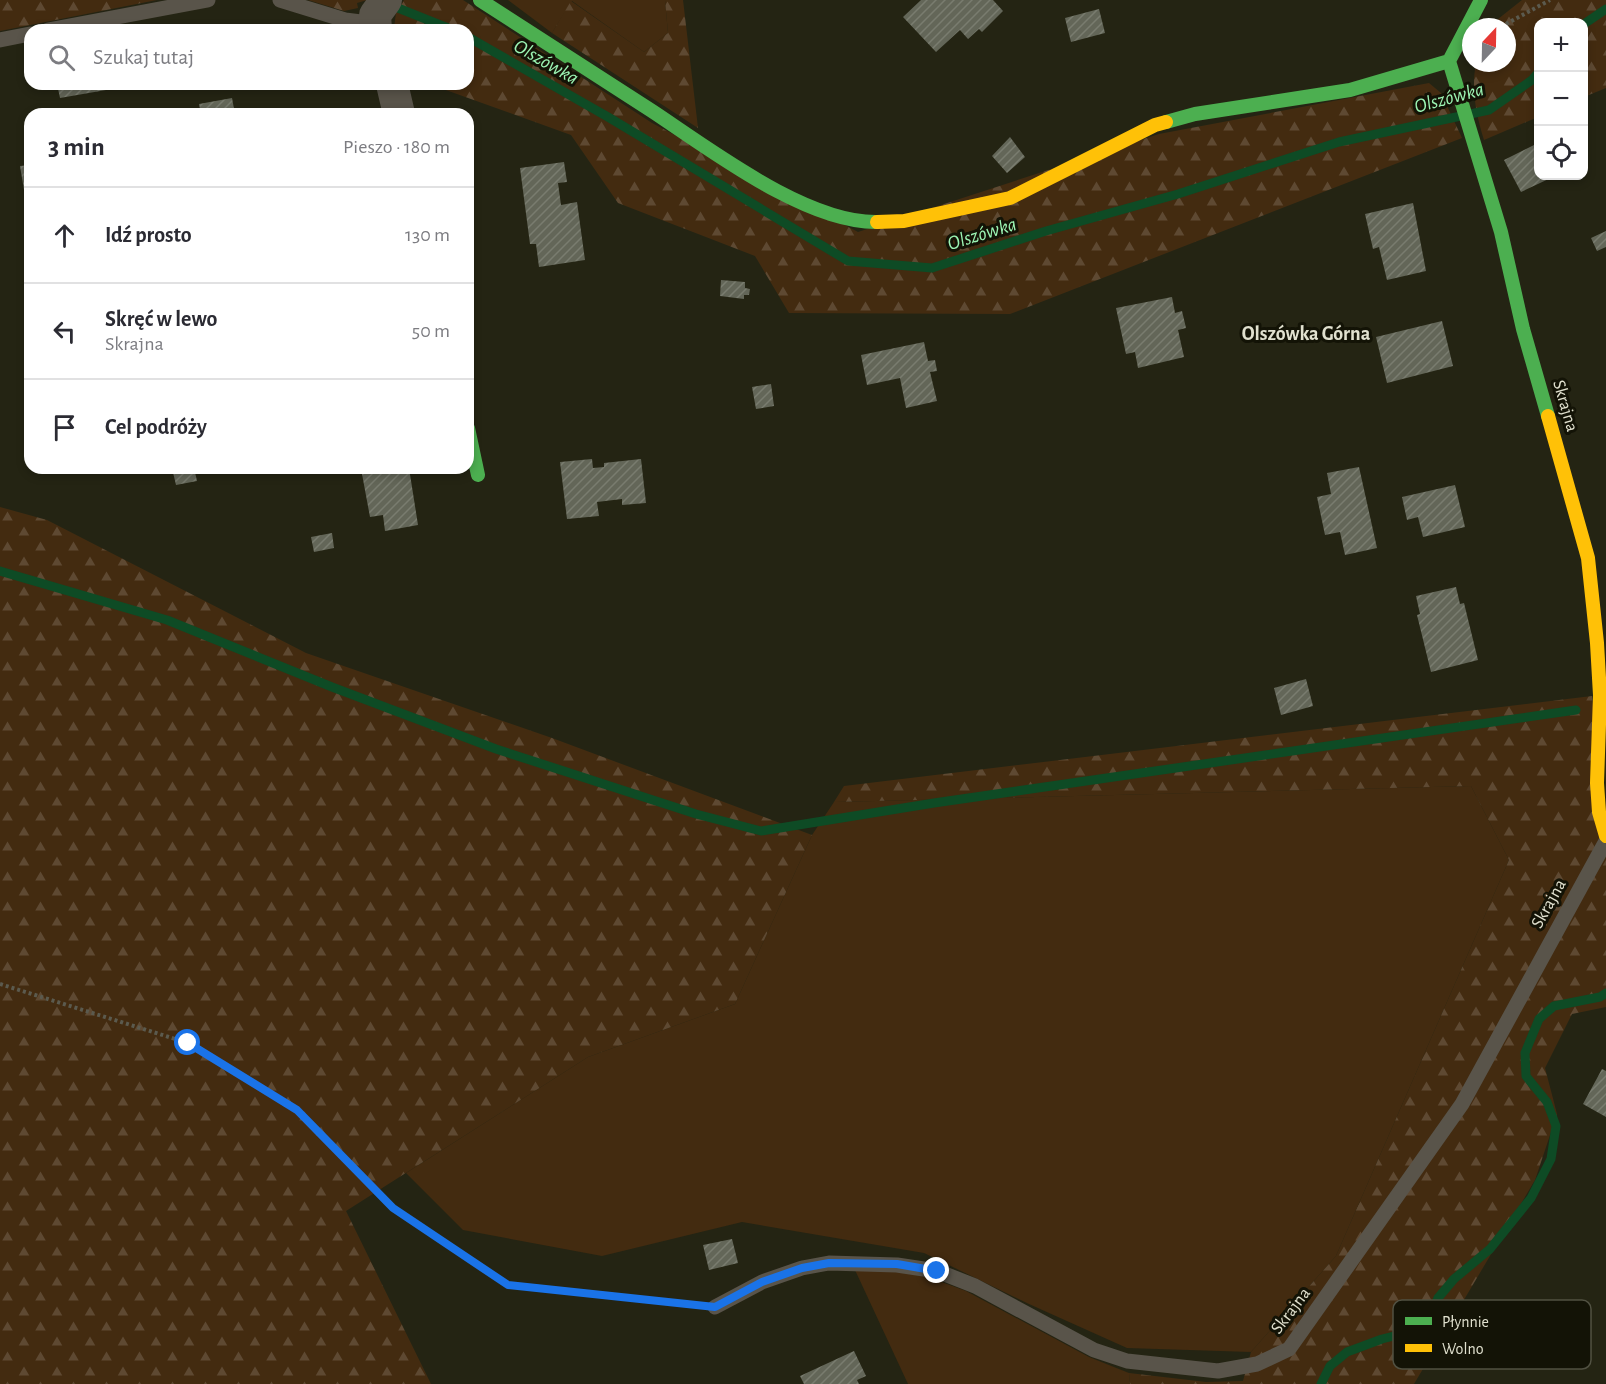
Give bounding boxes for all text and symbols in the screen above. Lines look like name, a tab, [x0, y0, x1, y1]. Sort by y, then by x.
north arrow	[1462, 18, 1516, 72]
map controls	[1534, 18, 1588, 180]
button: +	[1534, 18, 1588, 72]
search box	[24, 24, 474, 90]
water label: Olszówka	[510, 36, 582, 88]
icon: search	[45, 41, 78, 74]
text: Szukaj tutaj	[93, 46, 194, 68]
button: −	[1534, 72, 1588, 126]
water label: Olszówka	[1412, 79, 1486, 117]
button: locate	[1534, 126, 1588, 180]
text: 3 min	[48, 134, 105, 160]
text: Pieszo · 180 m	[343, 137, 450, 157]
water label: Olszówka	[945, 214, 1019, 254]
icon: ahead	[48, 219, 81, 252]
text: Idź prosto	[105, 224, 192, 246]
text: 130 m	[405, 225, 450, 245]
text: Skręć w lewo	[105, 308, 217, 330]
icon: left	[48, 315, 81, 348]
text: 50 m	[412, 321, 450, 341]
district label: Olszówka Górna	[1242, 324, 1371, 344]
text: Skrajna	[105, 334, 164, 354]
street label: Skrajna	[1549, 378, 1581, 434]
icon: arrive	[48, 411, 81, 444]
text: Cel podróży	[105, 416, 207, 438]
street label: Skrajna	[1528, 877, 1570, 931]
route start	[174, 1029, 200, 1055]
route end	[923, 1257, 949, 1283]
street label: Skrajna	[1268, 1284, 1314, 1338]
legend	[1393, 1300, 1591, 1369]
text: Płynnie	[1442, 1314, 1489, 1331]
text: Wolno	[1442, 1341, 1484, 1357]

